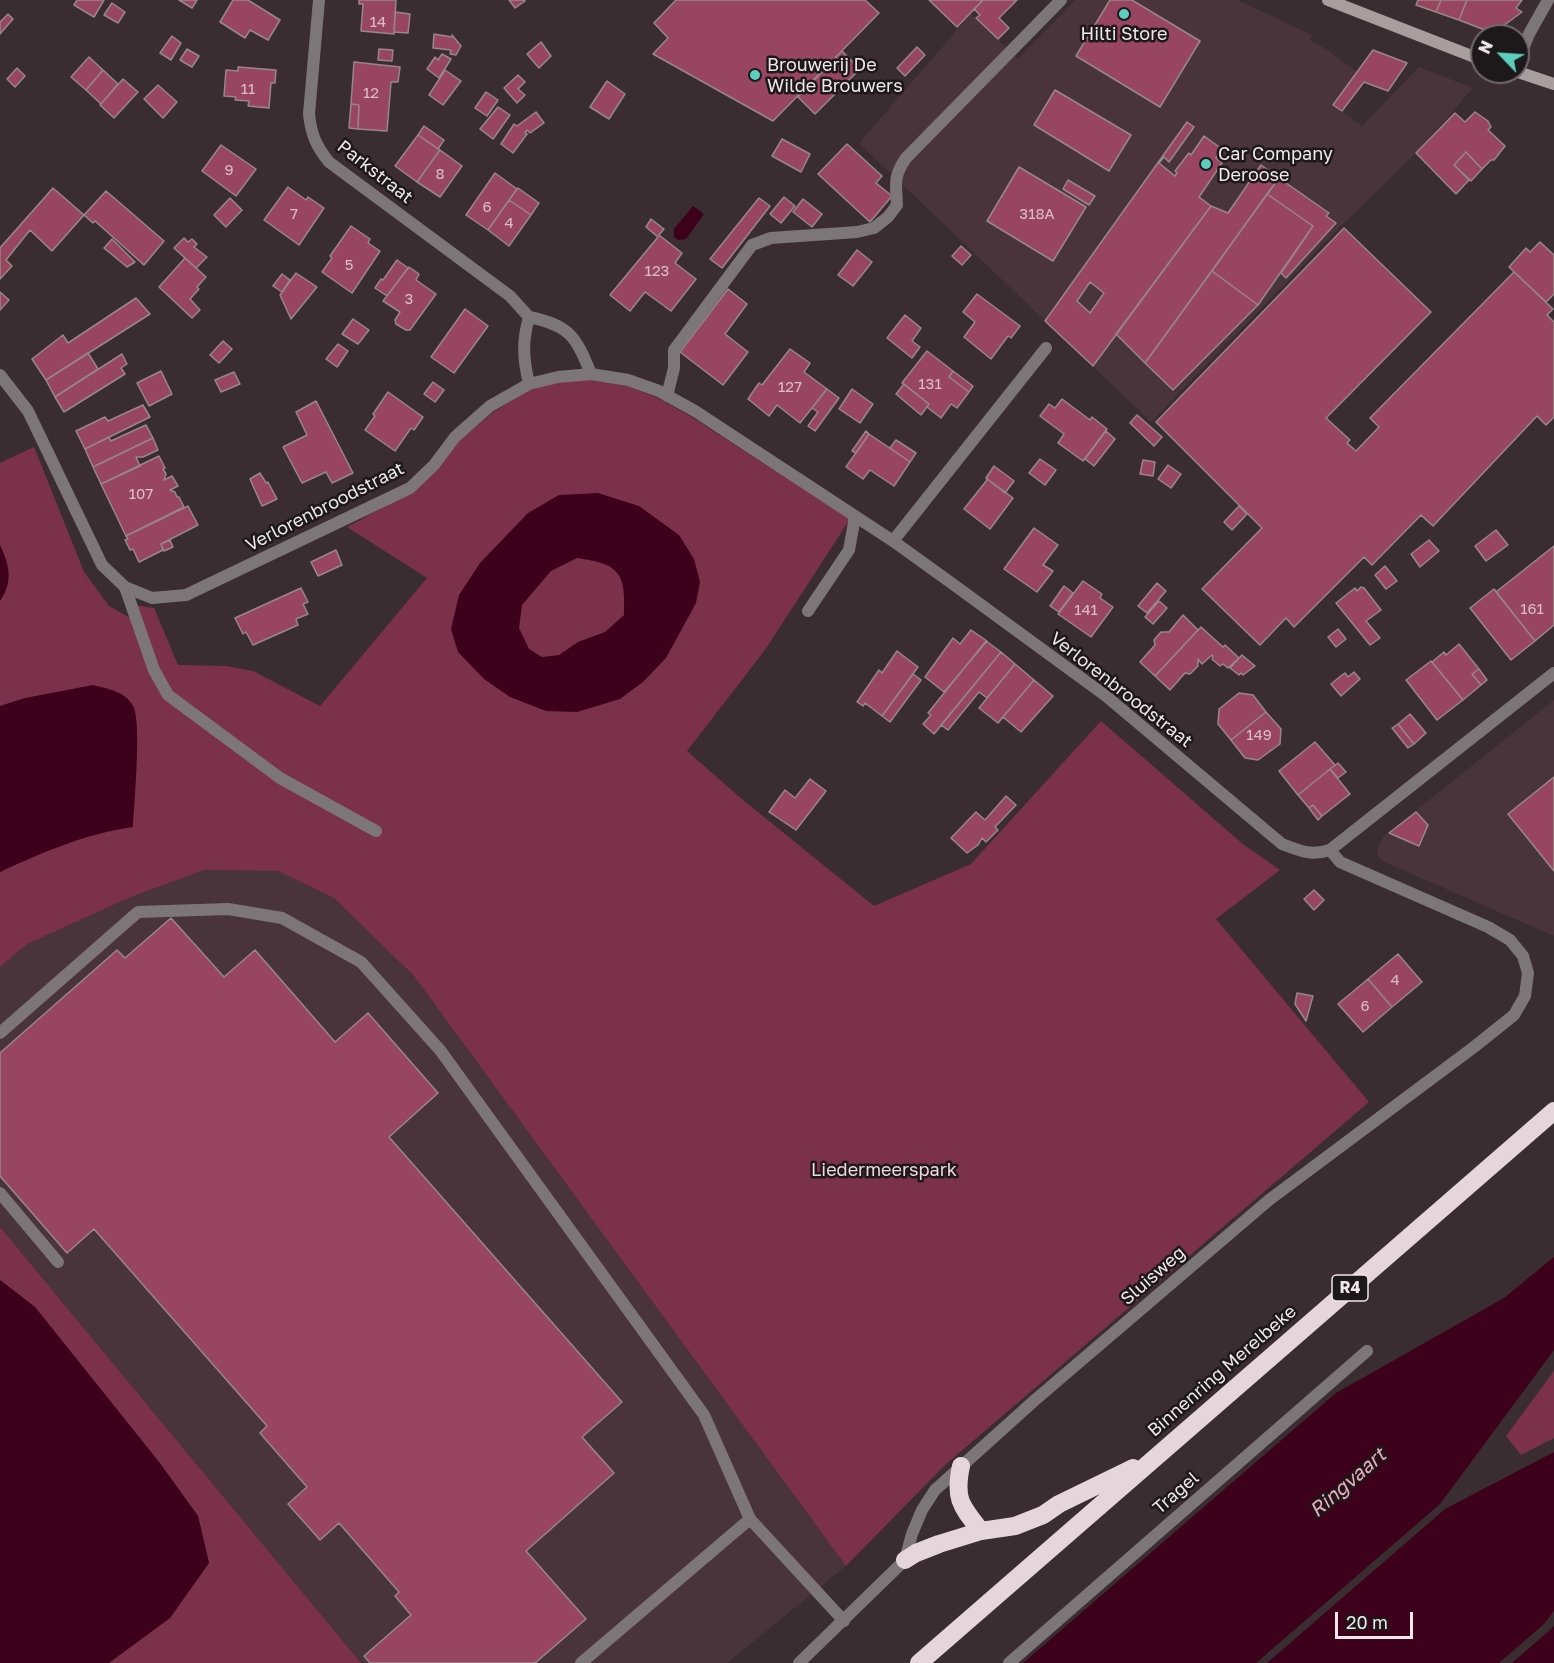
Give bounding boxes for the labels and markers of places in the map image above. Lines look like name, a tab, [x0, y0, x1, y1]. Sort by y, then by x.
marker: Hilti Store	[1117, 7, 1131, 21]
place label: Hilti Store	[1081, 23, 1167, 45]
place label: Brouwerij De Wilde Brouwers	[767, 54, 903, 97]
marker: Brouwerij De Wilde Brouwers	[748, 68, 762, 82]
place label: Car Company Deroose	[1218, 143, 1333, 186]
marker: Car Company Deroose	[1199, 157, 1213, 171]

